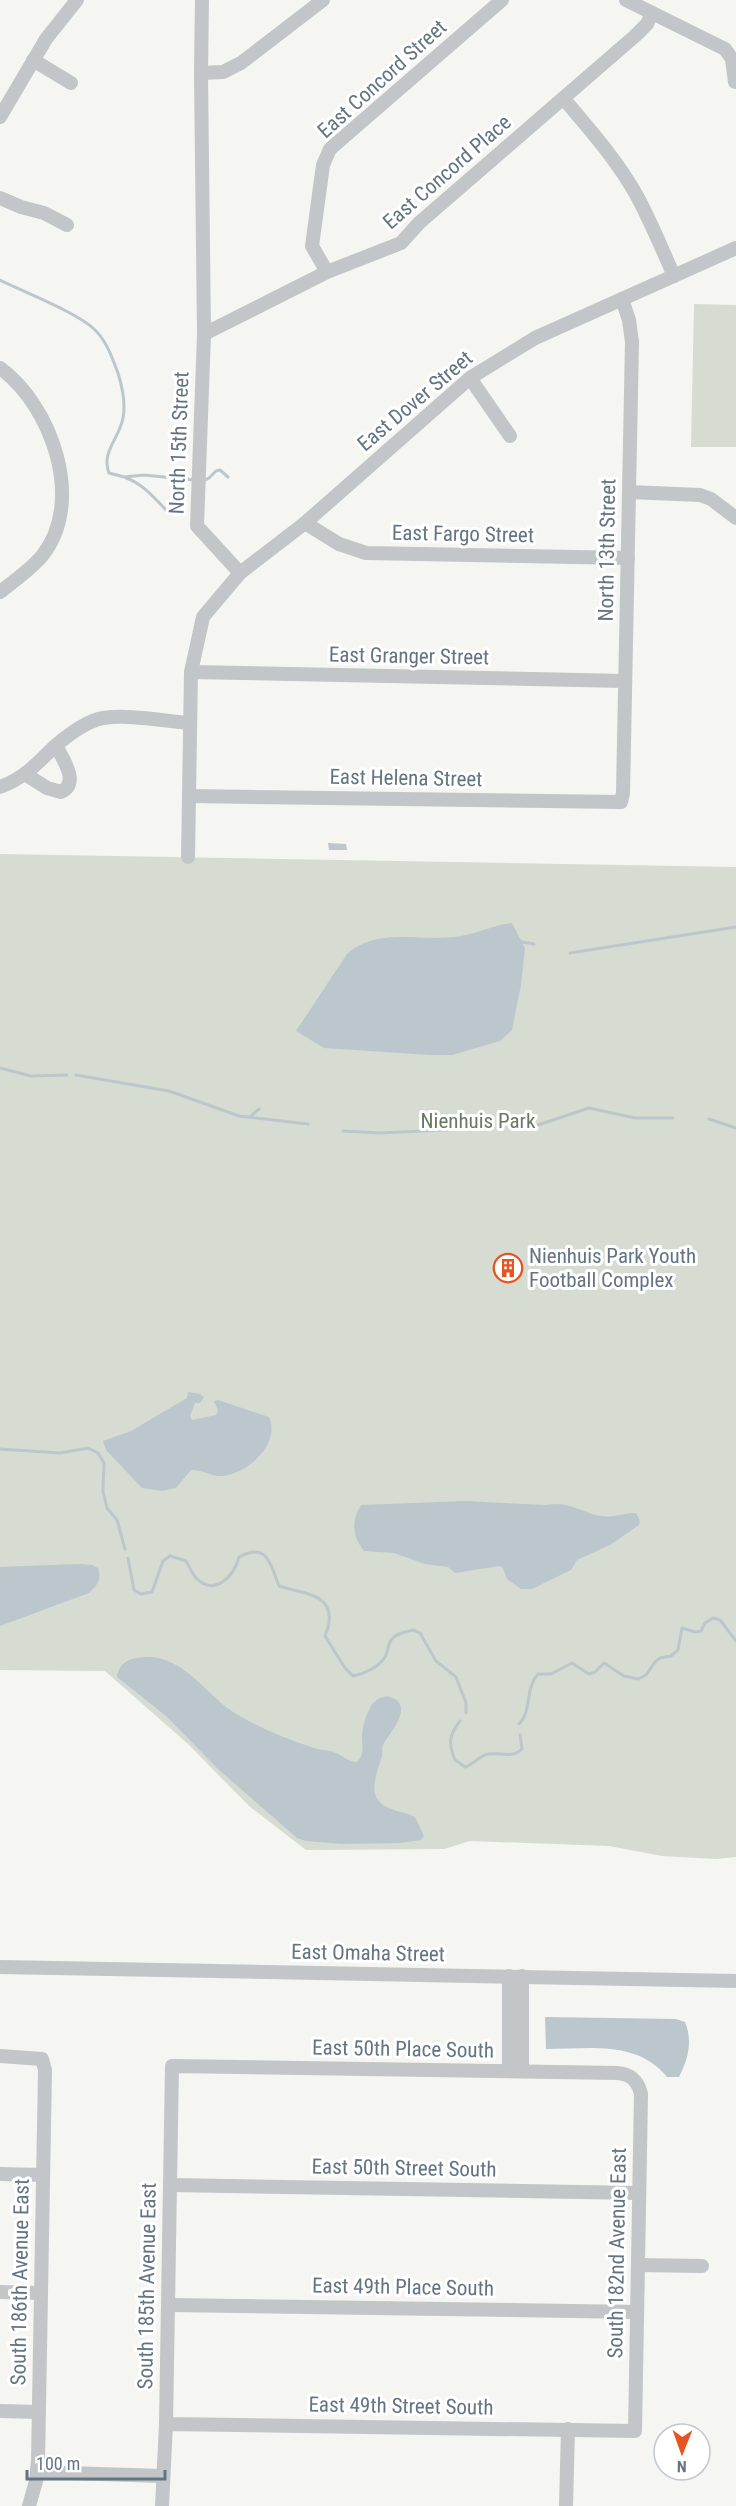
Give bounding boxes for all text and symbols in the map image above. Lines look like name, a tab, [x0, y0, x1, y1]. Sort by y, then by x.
street label: East Concord Street	[313, 15, 451, 143]
street label: East Concord Place	[378, 110, 516, 234]
street label: East Dover Street	[353, 346, 477, 456]
street label: North 15th Street	[165, 371, 193, 515]
street label: North 13th Street	[594, 478, 620, 622]
street label: East Fargo Street	[392, 521, 534, 547]
street label: East Granger Street	[329, 643, 489, 669]
street label: East Helena Street	[329, 765, 483, 791]
park label: Nienhuis Park	[421, 1109, 536, 1133]
place label: Nienhuis Park Youth Football Complex	[529, 1244, 696, 1292]
building icon: Nienhuis Park Youth Football Complex	[492, 1252, 524, 1284]
street label: East Omaha Street	[291, 1940, 445, 1966]
street label: East 50th Place South	[312, 2035, 494, 2063]
street label: South 182nd Avenue East	[603, 2147, 631, 2359]
street label: East 50th Street South	[311, 2154, 497, 2182]
street label: South 186th Avenue East	[6, 2179, 34, 2385]
street label: South 185th Avenue East	[133, 2183, 161, 2389]
street label: East 49th Place South	[312, 2273, 494, 2301]
street label: East 49th Street South	[308, 2392, 494, 2420]
north arrow	[652, 2422, 712, 2482]
scale bar	[27, 2443, 165, 2481]
text: 100 m	[36, 2453, 80, 2474]
text: N	[677, 2457, 687, 2476]

